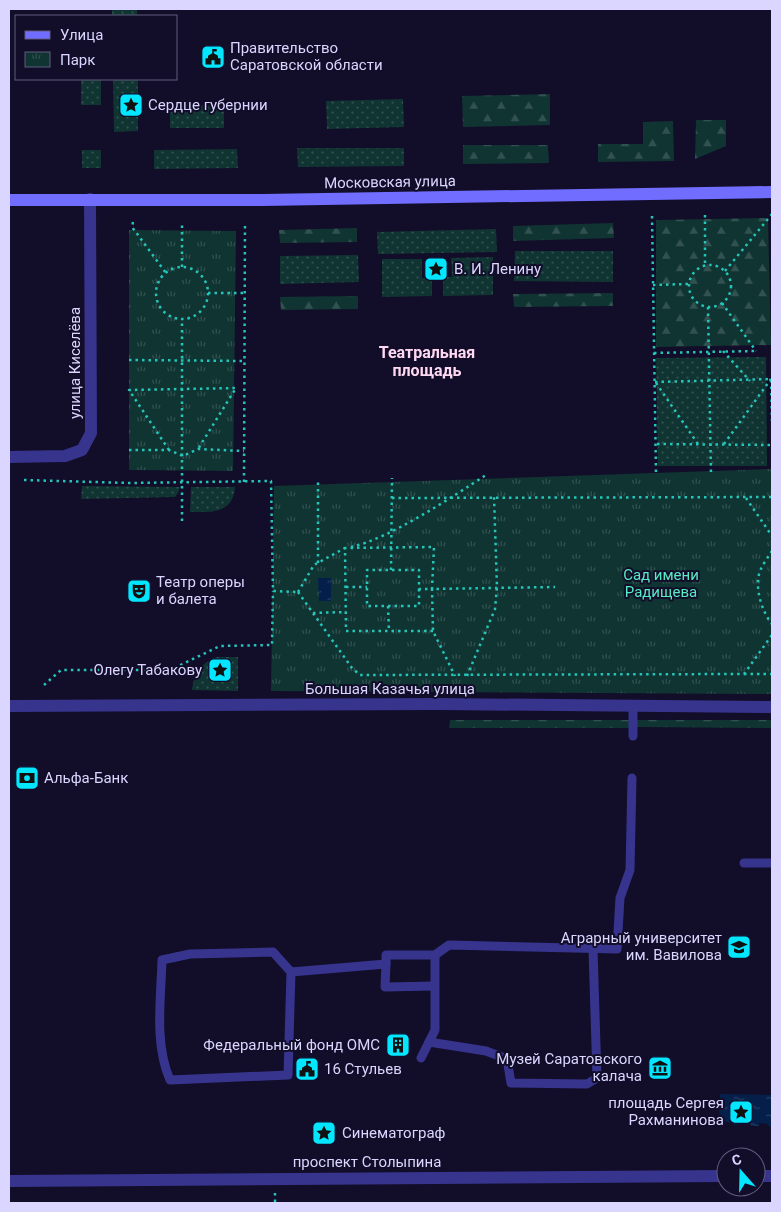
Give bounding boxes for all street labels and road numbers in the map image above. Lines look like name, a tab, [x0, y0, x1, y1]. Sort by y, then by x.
street label: Московская улица	[324, 172, 456, 192]
street label: улица Киселёва	[66, 307, 84, 419]
street label: Большая Казачья улица	[305, 680, 475, 698]
street label: проспект Столыпина	[293, 1153, 441, 1171]

